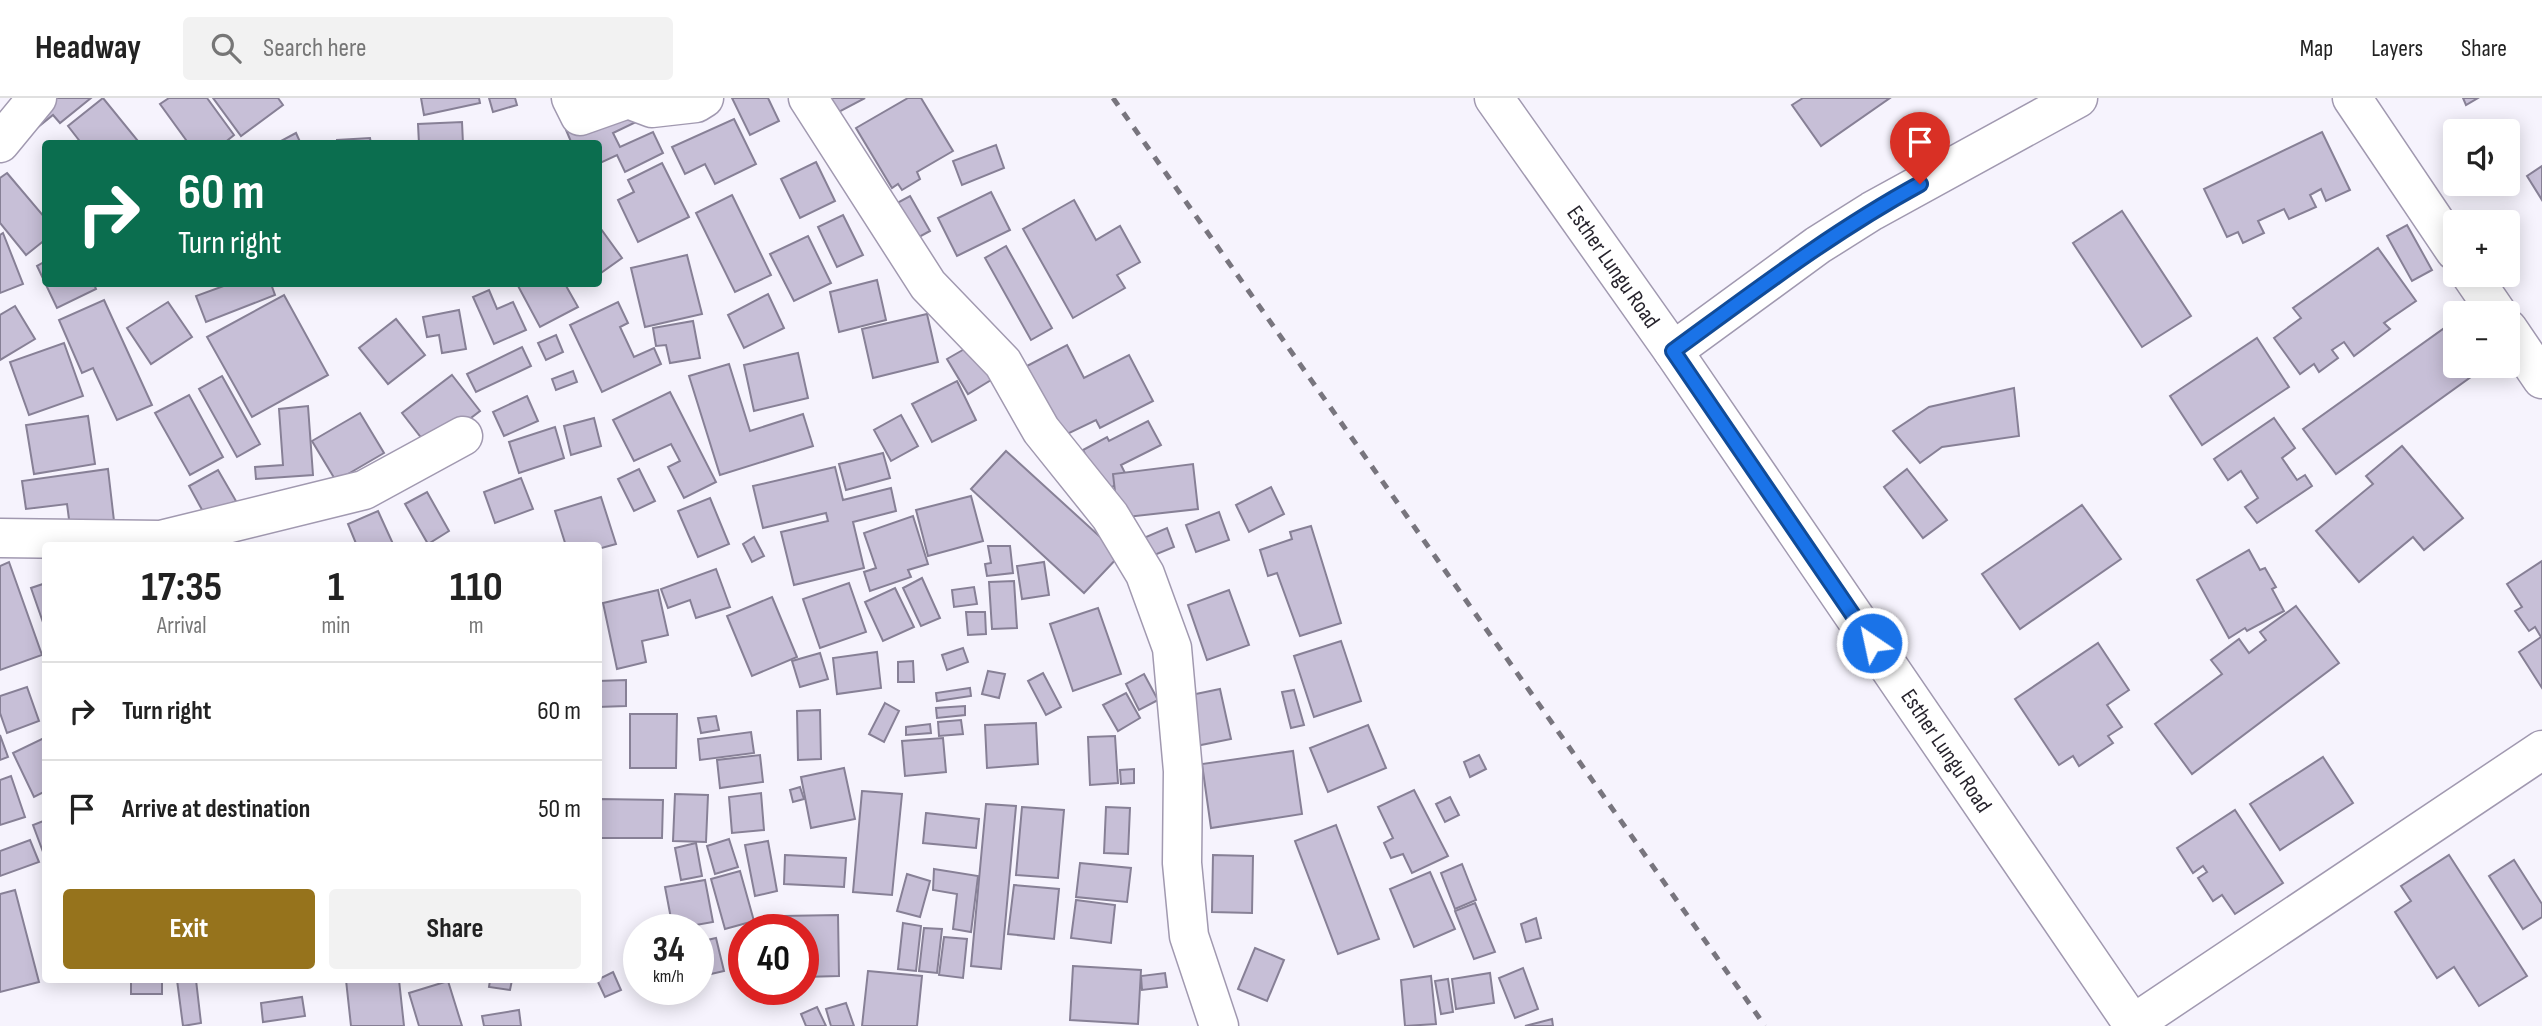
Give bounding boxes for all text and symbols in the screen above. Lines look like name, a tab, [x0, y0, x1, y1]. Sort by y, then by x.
search box	[183, 17, 673, 80]
text: Headway	[35, 28, 141, 68]
icon: search	[207, 29, 245, 67]
text: Search here	[263, 33, 366, 64]
text: Map	[2300, 34, 2333, 63]
text: Layers	[2371, 34, 2423, 63]
text: Share	[2461, 34, 2507, 63]
pin	[1890, 112, 1950, 184]
map controls	[2443, 119, 2520, 378]
button: sound	[2443, 119, 2520, 196]
icon: arrive	[1901, 123, 1939, 161]
text: 60 m	[178, 164, 265, 223]
icon: right	[63, 168, 154, 259]
street label: Esther Lungu Road	[1561, 200, 1665, 334]
button: +	[2443, 210, 2520, 287]
text: Turn right	[178, 224, 282, 263]
button: −	[2443, 301, 2520, 378]
text: 17:35	[141, 562, 222, 613]
text: 1	[328, 562, 344, 613]
text: 110	[450, 562, 503, 613]
position arrow	[1835, 606, 1909, 680]
text: Arrival	[157, 612, 207, 640]
text: min	[322, 612, 350, 640]
text: m	[469, 612, 484, 640]
street label: Esther Lungu Road	[1894, 684, 1998, 818]
icon: right	[63, 692, 101, 730]
text: Turn right	[122, 696, 211, 727]
text: 60 m	[537, 696, 581, 727]
icon: arrive	[63, 790, 101, 828]
text: Arrive at destination	[122, 794, 310, 825]
text: 50 m	[538, 794, 581, 825]
button: Exit	[63, 889, 315, 969]
button: Share	[329, 889, 581, 969]
speed limit sign: 40	[728, 914, 819, 1005]
text: 34	[653, 929, 685, 972]
text: km/h	[653, 966, 684, 987]

